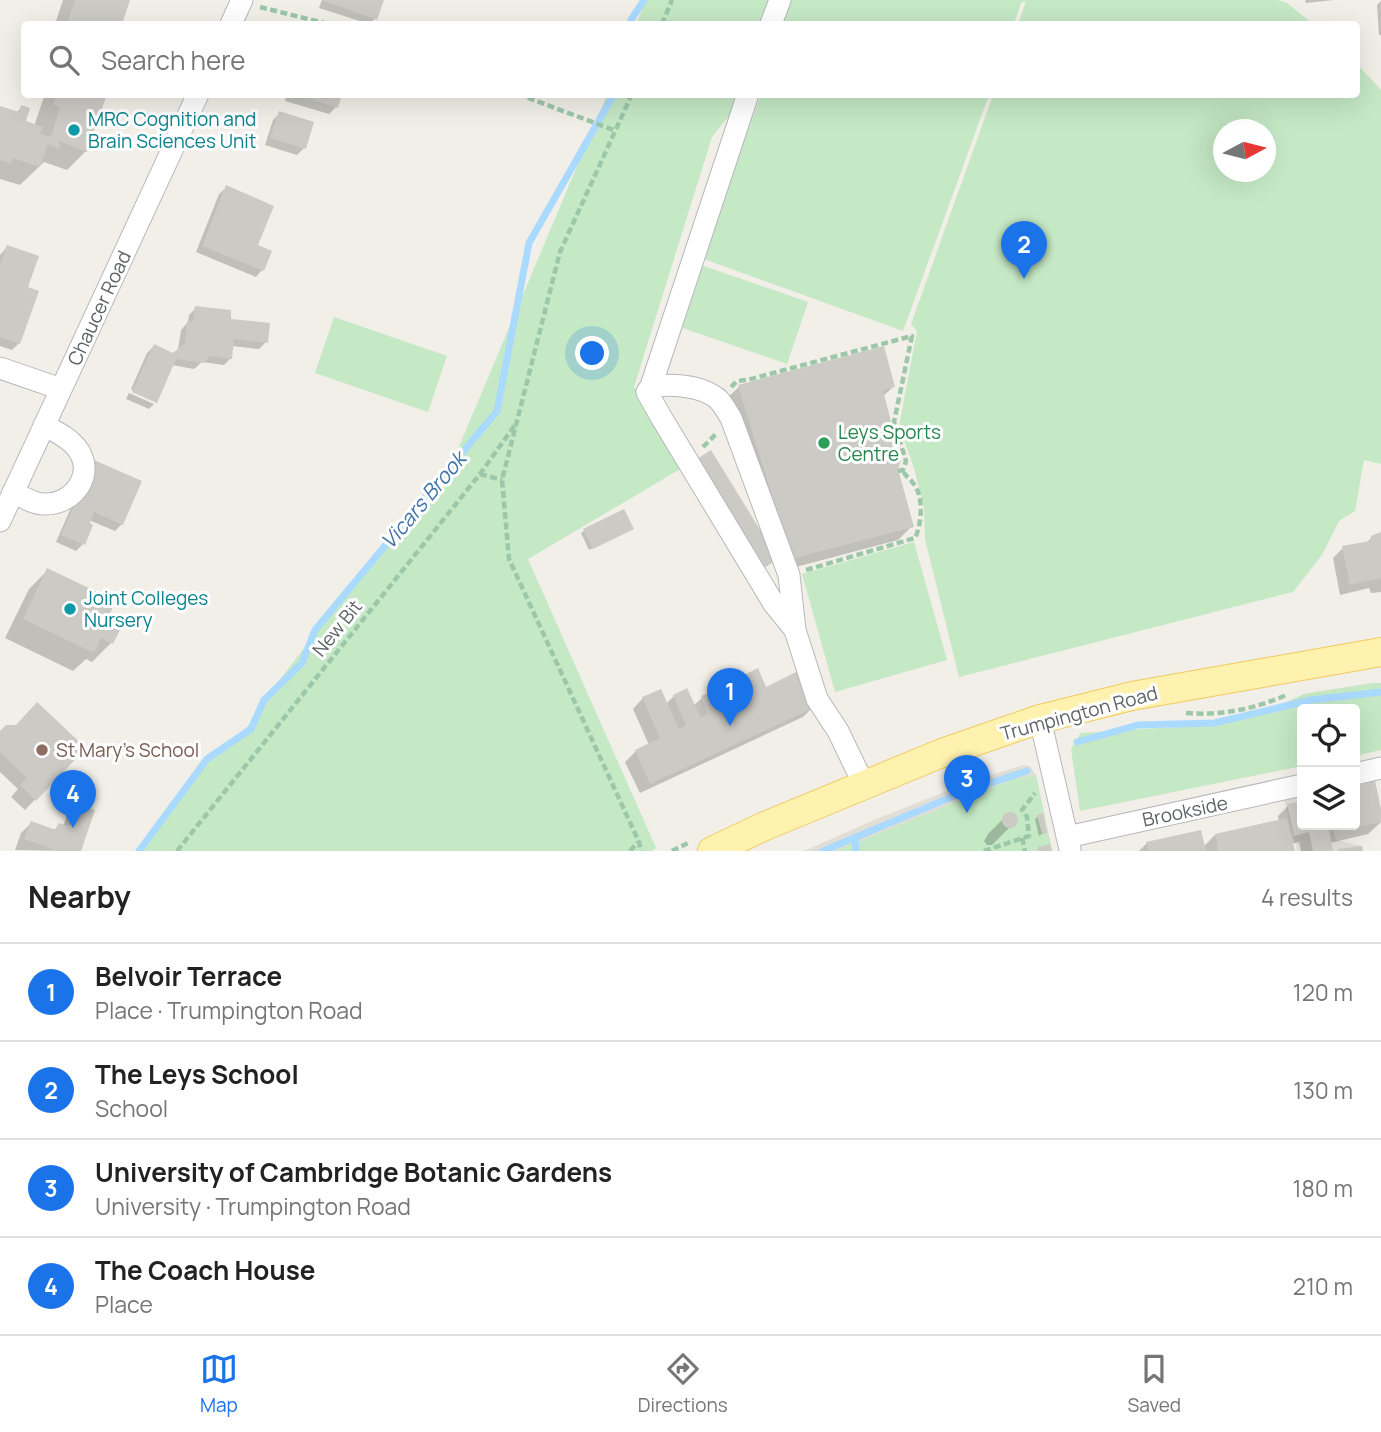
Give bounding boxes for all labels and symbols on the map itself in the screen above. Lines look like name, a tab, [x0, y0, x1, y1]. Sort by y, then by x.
place label: MRC Cognition and Brain Sciences Unit	[88, 106, 256, 154]
north arrow	[1213, 119, 1276, 182]
marker: MRC Cognition and Brain Sciences Unit	[66, 122, 82, 138]
pin: 2	[1001, 221, 1047, 279]
street label: Chaucer Road	[61, 246, 137, 370]
your location	[575, 336, 609, 370]
place label: Leys Sports Centre	[838, 419, 941, 467]
marker: Leys Sports Centre	[816, 435, 832, 451]
water label: Vicars Brook	[374, 444, 473, 554]
place label: Joint Colleges Nursery	[84, 585, 208, 633]
street label: New Bit	[306, 594, 368, 662]
marker: Joint Colleges Nursery	[62, 601, 78, 617]
pin: 1	[707, 668, 753, 726]
street label: Trumpington Road	[998, 680, 1160, 746]
place label: St Mary's School	[56, 737, 199, 763]
marker: St Mary's School	[34, 742, 50, 758]
pin: 3	[944, 755, 990, 813]
pin: 4	[50, 770, 96, 828]
street label: Brookside	[1140, 789, 1230, 833]

